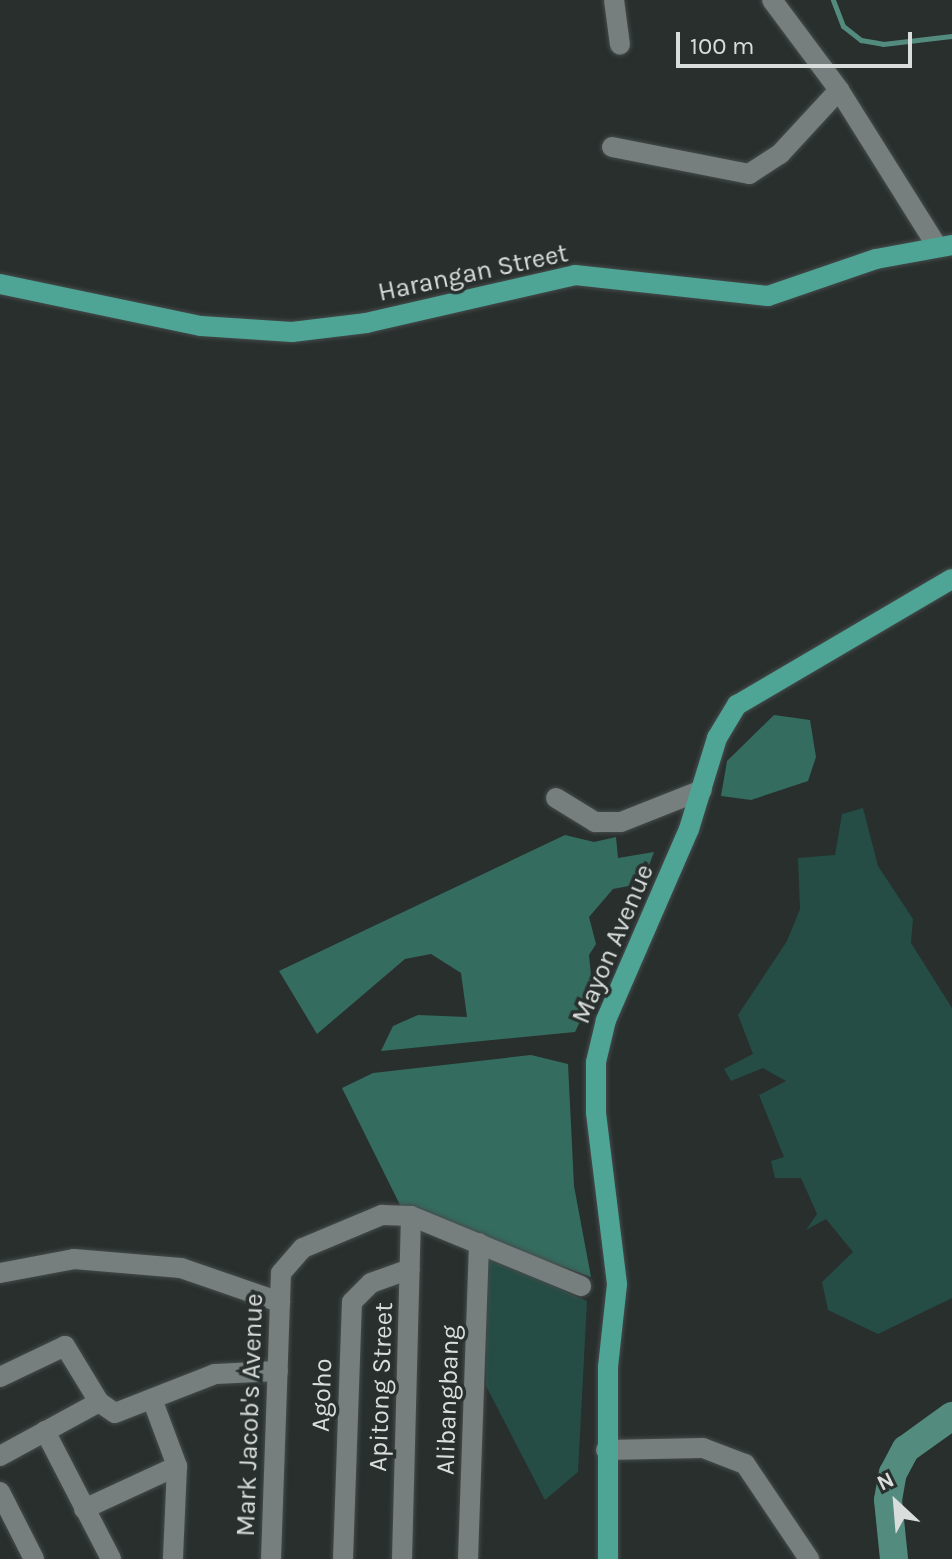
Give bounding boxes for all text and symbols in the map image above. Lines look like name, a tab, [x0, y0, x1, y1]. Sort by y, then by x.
scale bar	[680, 16, 916, 66]
text: 100 m	[690, 32, 755, 60]
street label: Harangan Street	[375, 238, 571, 308]
street label: Mayon Avenue	[565, 860, 661, 1028]
street label: Mark Jacob's Avenue	[230, 1293, 270, 1537]
street label: Apitong Street	[362, 1302, 400, 1472]
street label: Alibangbang	[430, 1324, 466, 1476]
street label: Agoho	[305, 1358, 339, 1432]
north arrow	[856, 1463, 936, 1543]
text: N	[873, 1466, 898, 1497]

